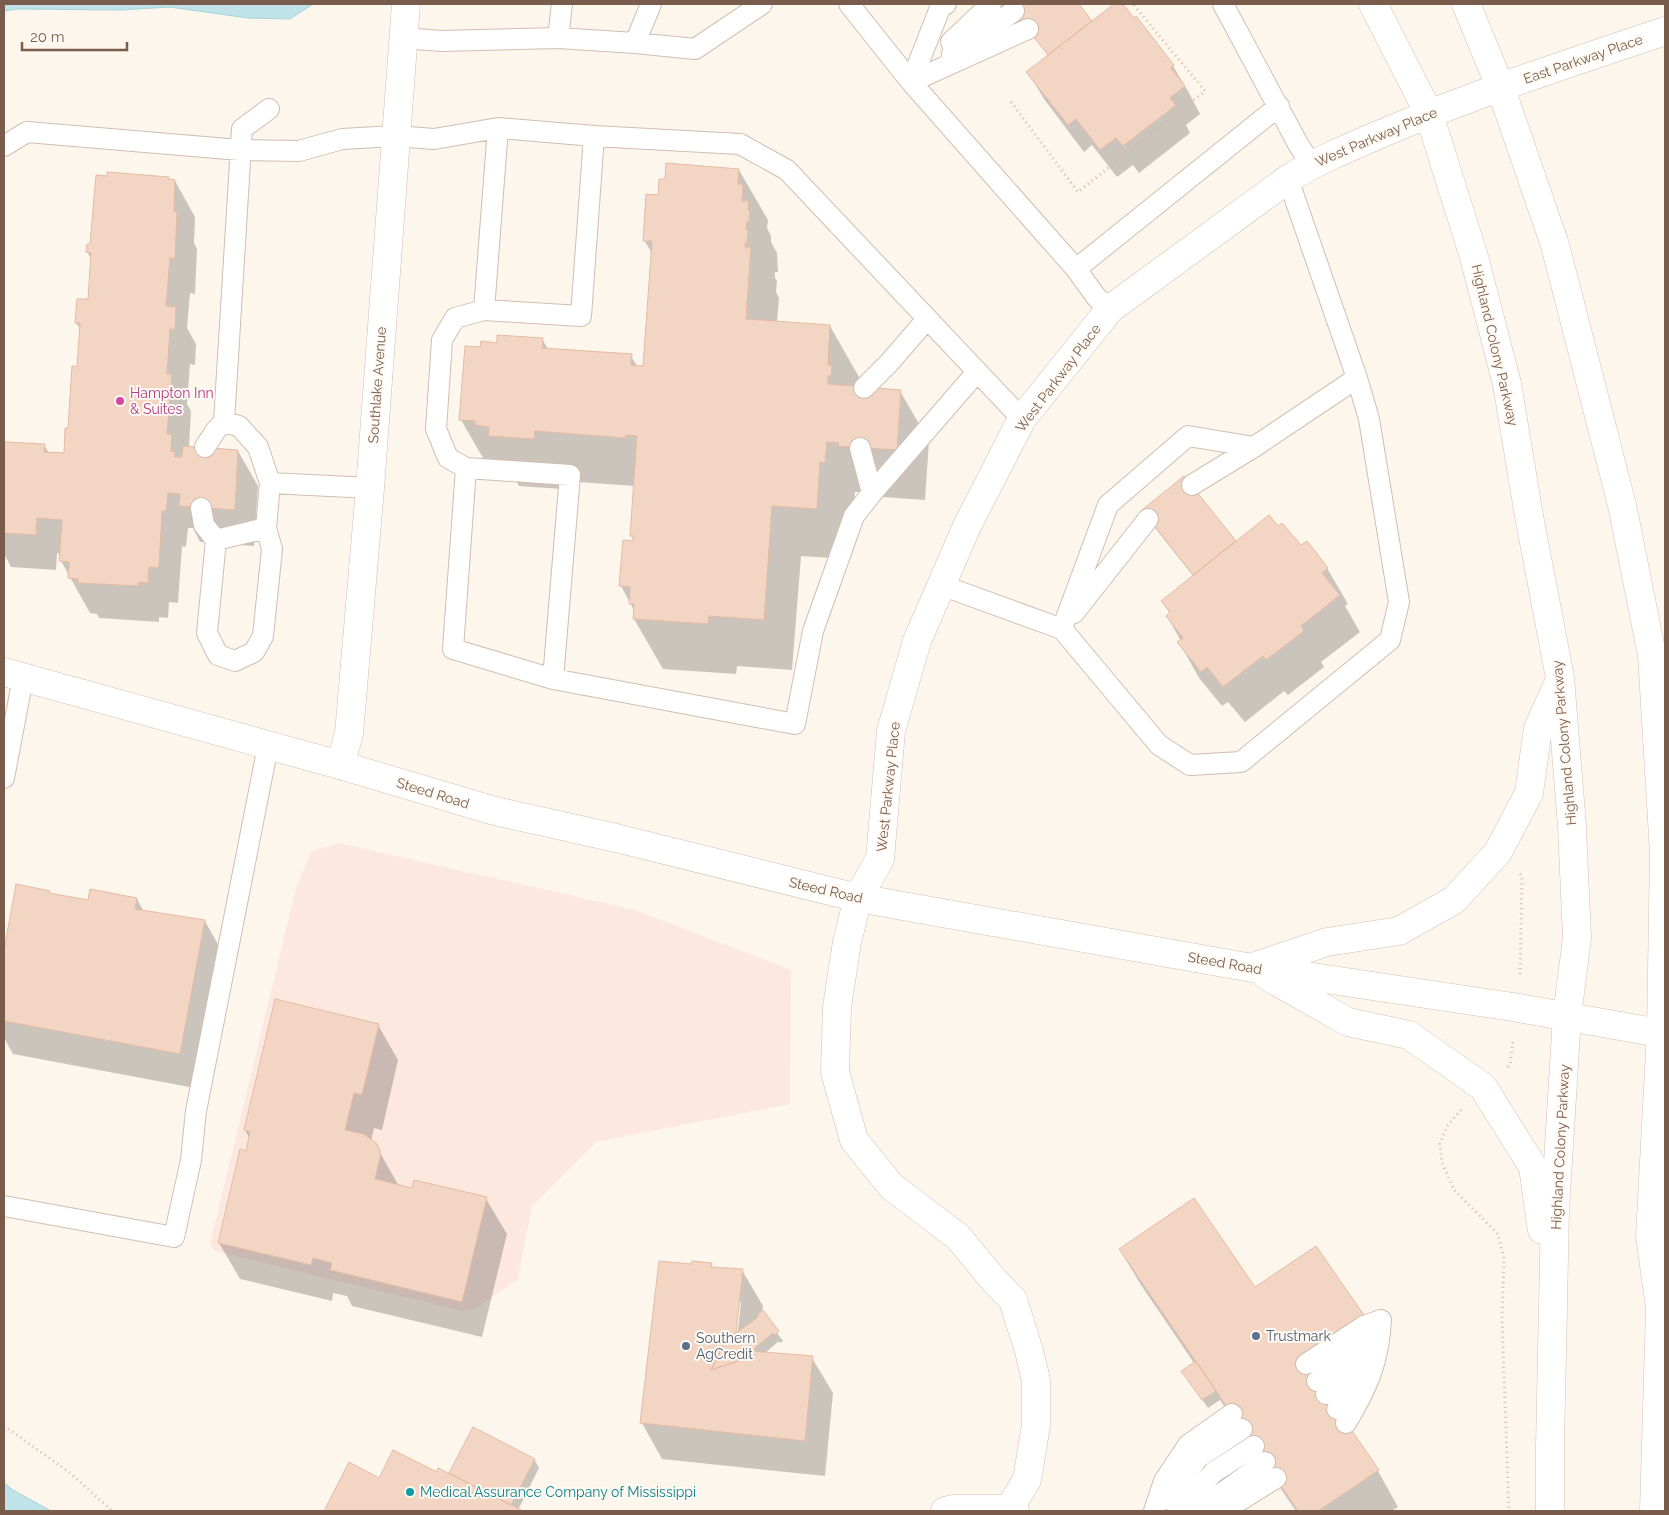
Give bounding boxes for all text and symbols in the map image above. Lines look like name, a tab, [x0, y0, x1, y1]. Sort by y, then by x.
scale bar	[22, 20, 128, 52]
text: 20 m	[30, 28, 65, 46]
street label: East Parkway Place	[1521, 31, 1645, 87]
street label: West Parkway Place	[1313, 104, 1439, 170]
street label: Highland Colony Parkway	[1469, 262, 1522, 428]
street label: West Parkway Place	[1012, 321, 1104, 435]
street label: Southlake Avenue	[365, 326, 389, 444]
place label: Hampton Inn & Suites	[130, 385, 214, 417]
marker: Hampton Inn & Suites	[114, 395, 126, 407]
street label: Highland Colony Parkway	[1549, 659, 1579, 826]
street label: West Parkway Place	[873, 721, 903, 853]
street label: Steed Road	[395, 774, 471, 812]
street label: Steed Road	[788, 874, 864, 906]
street label: Steed Road	[1187, 949, 1263, 977]
street label: Highland Colony Parkway	[1548, 1063, 1572, 1230]
place label: Trustmark	[1266, 1328, 1331, 1344]
place label: Southern AgCredit	[696, 1330, 755, 1362]
marker: Trustmark	[1250, 1330, 1262, 1342]
marker: Southern AgCredit	[680, 1340, 692, 1352]
place label: Medical Assurance Company of Mississippi	[420, 1484, 696, 1500]
marker: Medical Assurance Company of Mississippi	[404, 1486, 416, 1498]

